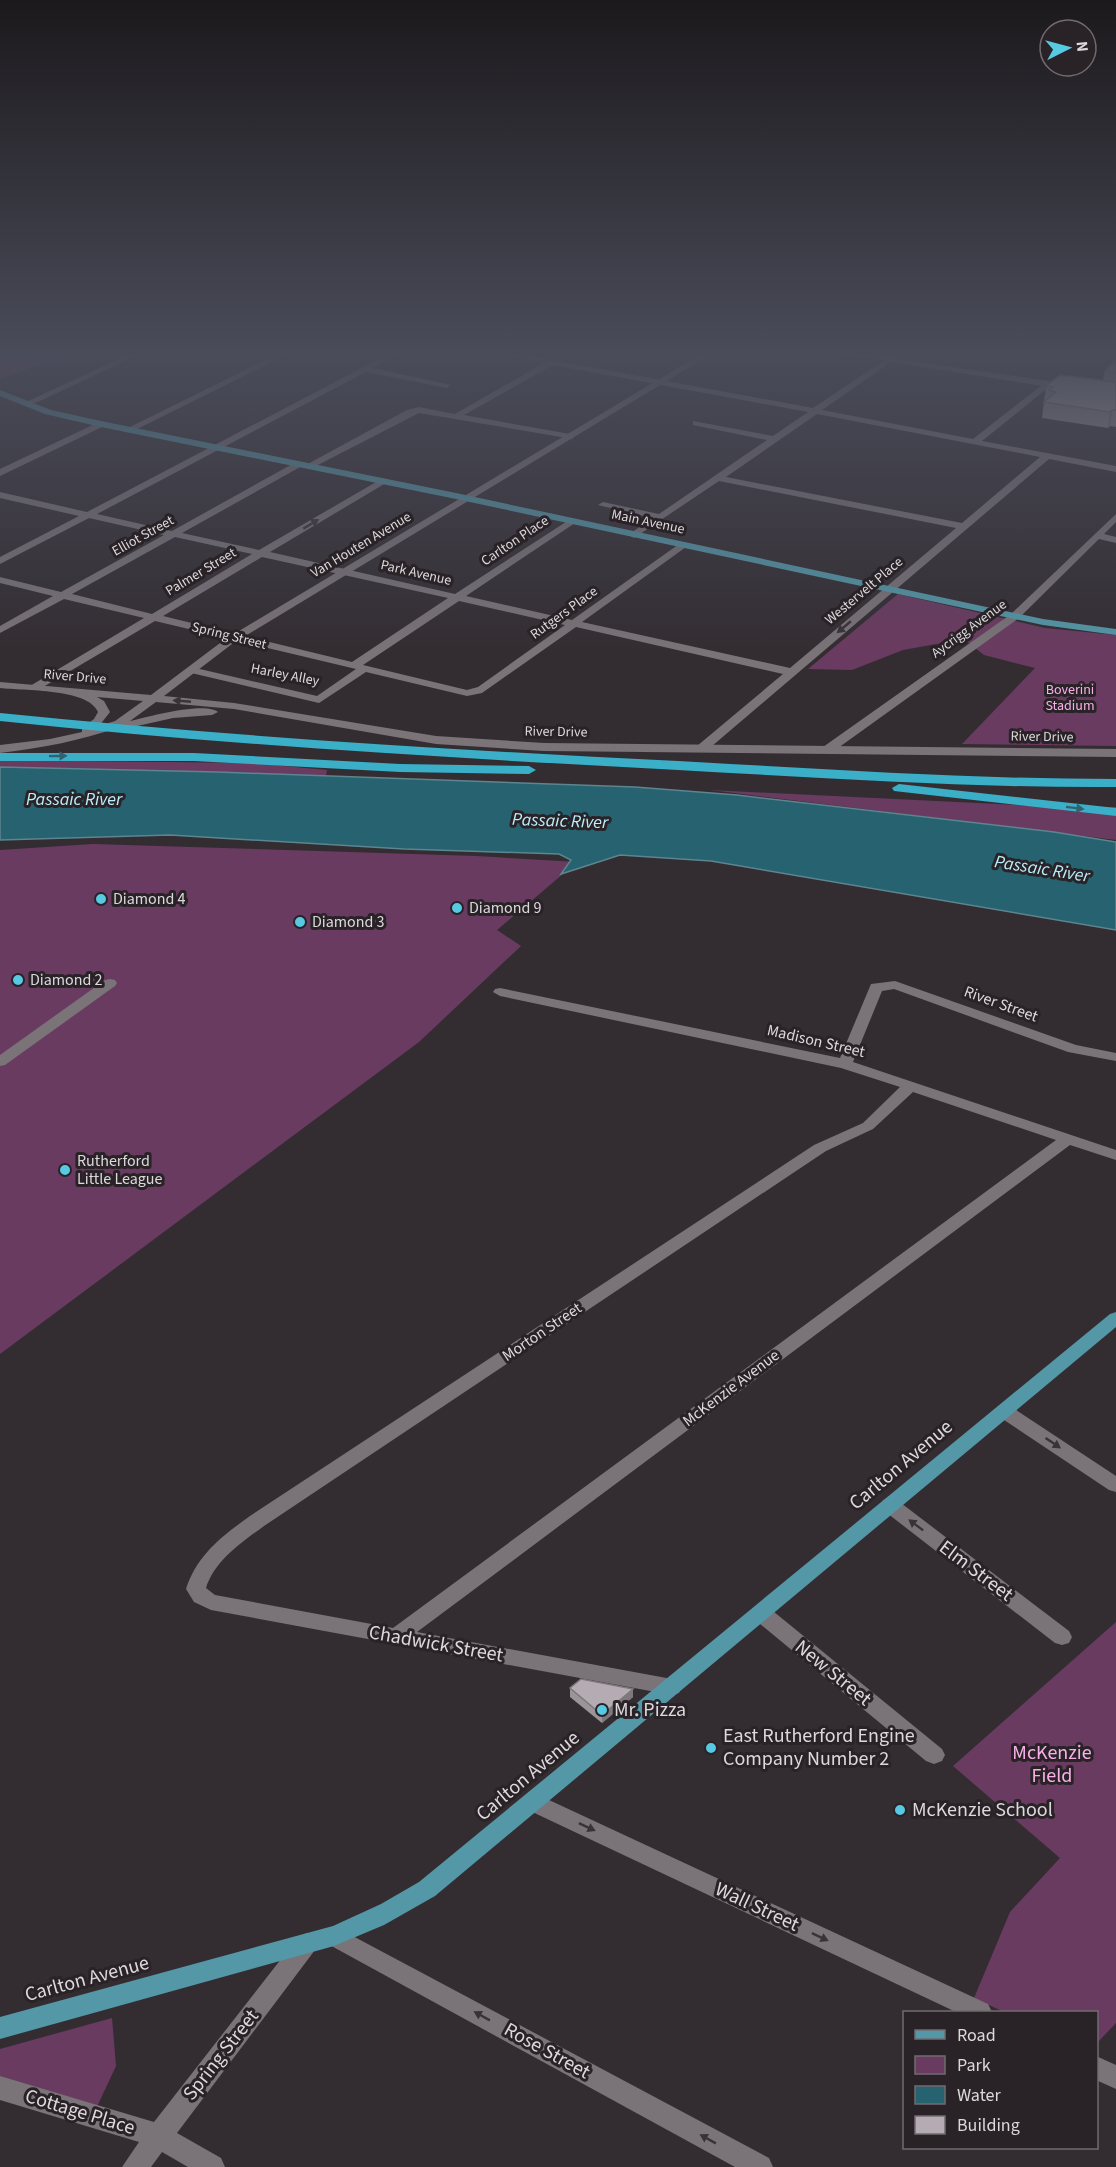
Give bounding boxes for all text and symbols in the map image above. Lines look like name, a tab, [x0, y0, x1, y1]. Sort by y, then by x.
north arrow	[1038, 18, 1098, 78]
text: N	[1070, 40, 1093, 53]
street label: Main Avenue	[610, 504, 686, 540]
street label: Van Houten Avenue	[307, 507, 415, 583]
street label: Elliot Street	[108, 511, 178, 561]
street label: Carlton Place	[477, 511, 553, 571]
one-way arrow	[303, 519, 320, 529]
street label: Palmer Street	[162, 543, 240, 601]
street label: Westervelt Place	[821, 552, 907, 630]
street label: Park Avenue	[379, 555, 453, 591]
street label: Rutgers Place	[526, 582, 602, 644]
street label: Aycrigg Avenue	[927, 595, 1011, 663]
street label: Spring Street	[190, 617, 269, 655]
one-way arrow	[837, 620, 852, 633]
street label: Harley Alley	[249, 659, 321, 692]
street label: River Drive	[43, 664, 107, 690]
park label: Boverini Stadium	[1045, 680, 1095, 716]
one-way arrow	[172, 696, 191, 706]
street label: River Drive	[524, 721, 588, 743]
street label: River Drive	[1010, 726, 1074, 748]
one-way arrow	[49, 752, 68, 761]
water label: Passaic River	[26, 787, 123, 812]
one-way arrow	[1065, 803, 1084, 812]
water label: Passaic River	[512, 807, 609, 835]
water label: Passaic River	[993, 849, 1092, 889]
place label: Diamond 4	[113, 888, 186, 910]
marker: Diamond 4	[94, 892, 108, 906]
place label: Diamond 9	[469, 897, 542, 919]
marker: Diamond 9	[450, 901, 464, 915]
place label: Diamond 3	[312, 911, 385, 933]
marker: Diamond 3	[293, 915, 307, 929]
place label: Diamond 2	[30, 969, 103, 991]
marker: Diamond 2	[11, 973, 25, 987]
street label: River Street	[961, 980, 1042, 1028]
street label: Madison Street	[765, 1019, 868, 1063]
place label: Rutherford Little League	[77, 1150, 163, 1190]
marker: Rutherford Little League	[58, 1163, 72, 1177]
street label: Morton Street	[498, 1297, 587, 1367]
street label: McKenzie Avenue	[678, 1344, 784, 1432]
street label: Carlton Avenue	[843, 1413, 959, 1517]
one-way arrow	[1044, 1437, 1060, 1449]
one-way arrow	[908, 1519, 923, 1531]
street label: Elm Street	[933, 1534, 1019, 1608]
street label: Chadwick Street	[367, 1618, 506, 1670]
street label: New Street	[789, 1633, 878, 1713]
place label: Mr. Pizza	[614, 1696, 686, 1724]
marker: Mr. Pizza	[595, 1703, 609, 1717]
place label: East Rutherford Engine Company Number 2	[723, 1722, 915, 1773]
street label: Carlton Avenue	[470, 1724, 586, 1828]
park label: McKenzie Field	[1012, 1739, 1092, 1790]
marker: East Rutherford Engine Company Number 2	[704, 1741, 718, 1755]
place label: McKenzie School	[912, 1796, 1053, 1824]
marker: McKenzie School	[893, 1803, 907, 1817]
one-way arrow	[578, 1822, 595, 1831]
street label: Wall Street	[710, 1875, 804, 1939]
one-way arrow	[812, 1932, 829, 1941]
street label: Carlton Avenue	[22, 1949, 152, 2009]
street label: Spring Street	[176, 2003, 266, 2106]
one-way arrow	[473, 2011, 490, 2021]
legend	[903, 2011, 1098, 2149]
street label: Rose Street	[499, 2016, 595, 2086]
text: Road	[957, 2023, 996, 2048]
text: Park	[957, 2053, 991, 2078]
street label: Cottage Place	[22, 2082, 138, 2142]
text: Water	[957, 2083, 1001, 2108]
text: Building	[957, 2113, 1020, 2138]
one-way arrow	[699, 2134, 716, 2144]

